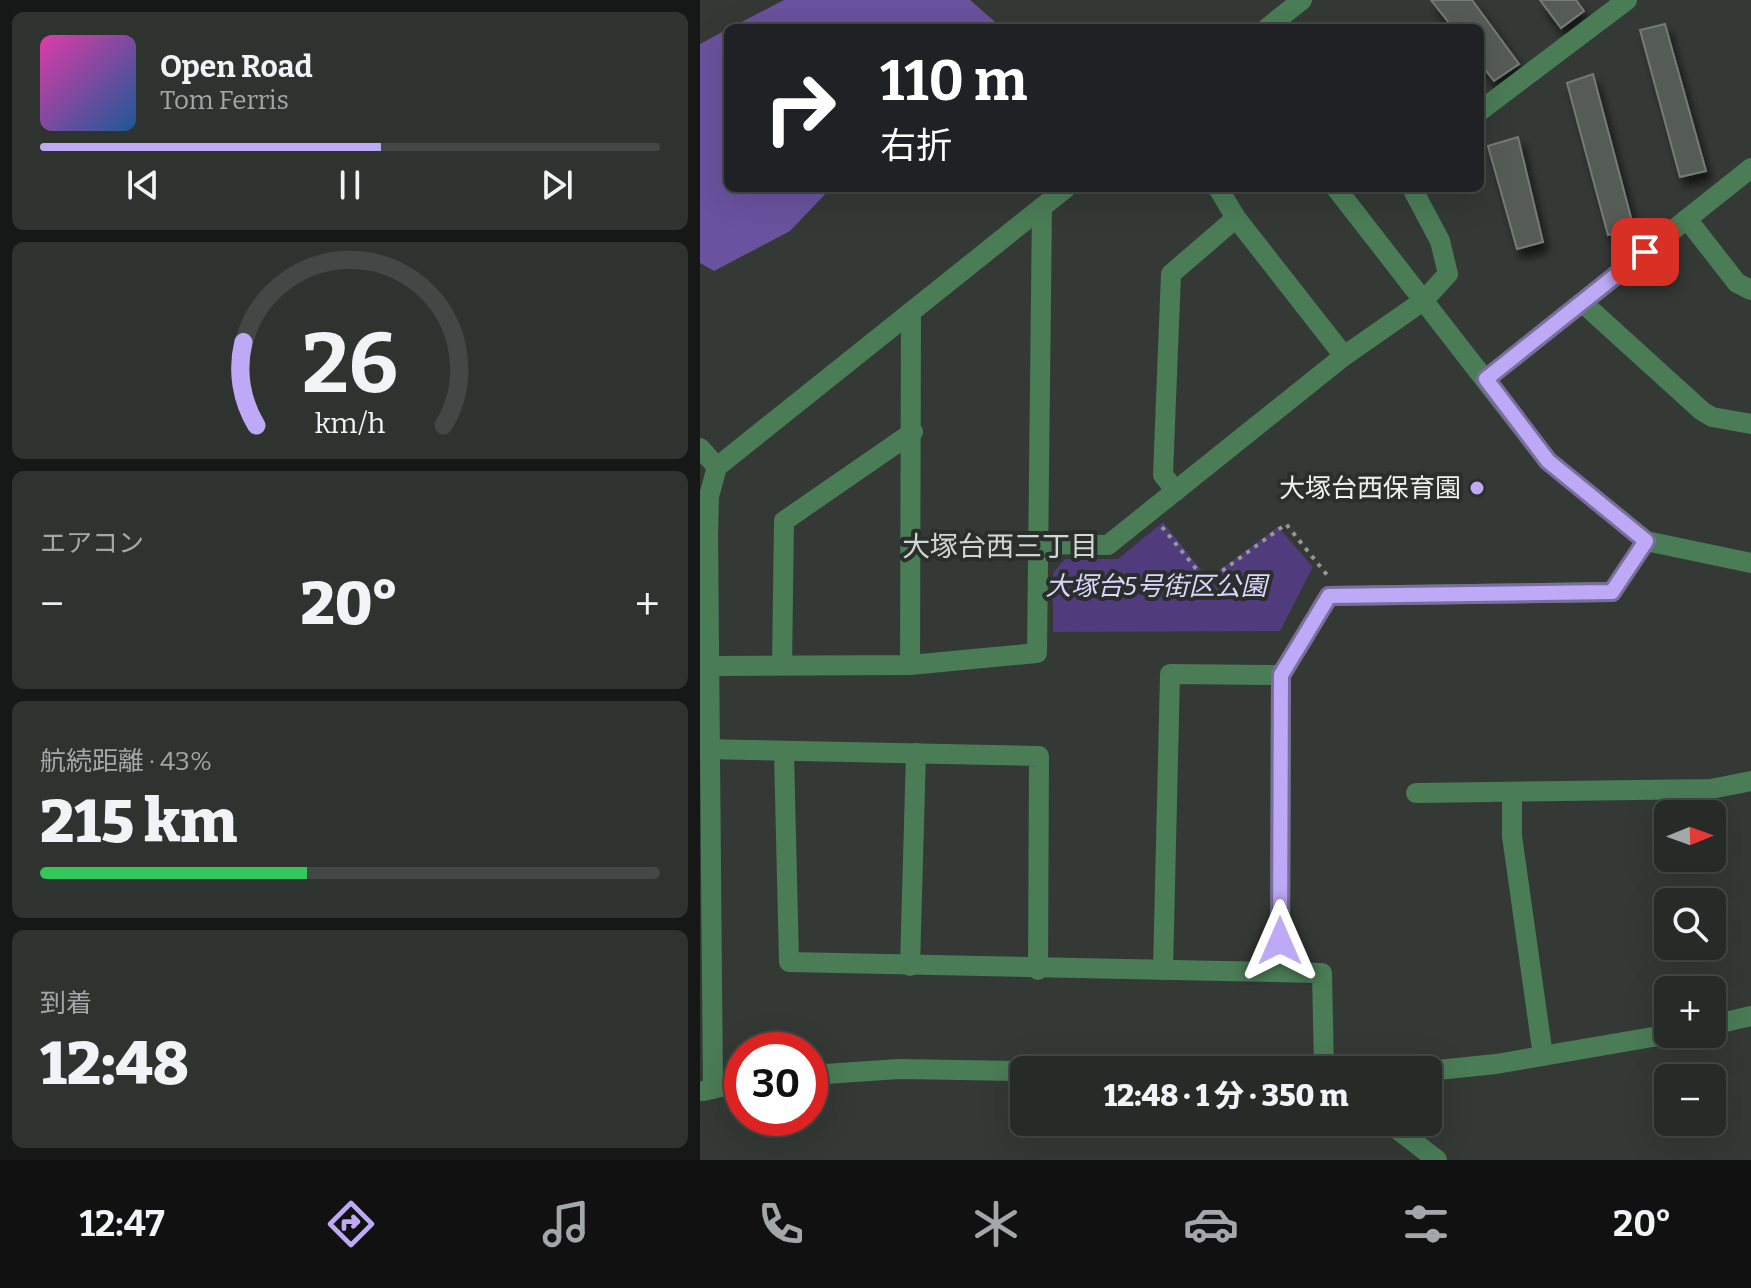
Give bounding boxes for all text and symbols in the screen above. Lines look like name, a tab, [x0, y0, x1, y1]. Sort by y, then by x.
text: 110 m	[880, 48, 1027, 115]
text: Open Road	[160, 49, 313, 85]
icon: right	[748, 56, 852, 160]
text: Tom Ferris	[160, 85, 289, 116]
text: 右折	[880, 124, 952, 168]
icon: previous	[121, 163, 165, 207]
icon: pause	[328, 163, 372, 207]
icon: next	[535, 163, 579, 207]
pin	[1611, 218, 1679, 286]
icon: arrive	[1623, 230, 1667, 274]
text: 26	[302, 314, 398, 414]
text: km/h	[315, 407, 386, 442]
place label: 大塚台西保育園	[1279, 473, 1461, 504]
marker: 大塚台西保育園	[1468, 479, 1486, 497]
text: エアコン	[40, 528, 144, 559]
district label: 大塚台西三丁目	[902, 530, 1098, 563]
text: 20°	[300, 568, 399, 640]
park label: 大塚台5号街区公園	[1045, 571, 1271, 602]
text: −	[40, 578, 64, 631]
text: +	[635, 578, 660, 631]
text: 航続距離 · 43%	[40, 746, 212, 777]
text: 215 km	[40, 786, 237, 858]
north arrow	[1654, 800, 1726, 872]
map controls	[1654, 800, 1726, 1136]
button: search	[1654, 888, 1726, 960]
position arrow	[1238, 899, 1322, 983]
button: +	[1654, 976, 1726, 1048]
text: 到着	[40, 988, 92, 1019]
text: 12:48	[40, 1028, 189, 1100]
speed limit sign: 30	[724, 1032, 828, 1136]
button: −	[1654, 1064, 1726, 1136]
text: 12:48 · 1 分 · 350 m	[1104, 1078, 1348, 1114]
icon: directions	[323, 1196, 379, 1252]
icon: music	[538, 1196, 594, 1252]
icon: phone	[753, 1196, 809, 1252]
icon: climate	[968, 1196, 1024, 1252]
icon: car	[1183, 1196, 1239, 1252]
icon: filters	[1398, 1196, 1454, 1252]
text: 12:47	[79, 1202, 165, 1246]
text: 20°	[1613, 1202, 1672, 1246]

